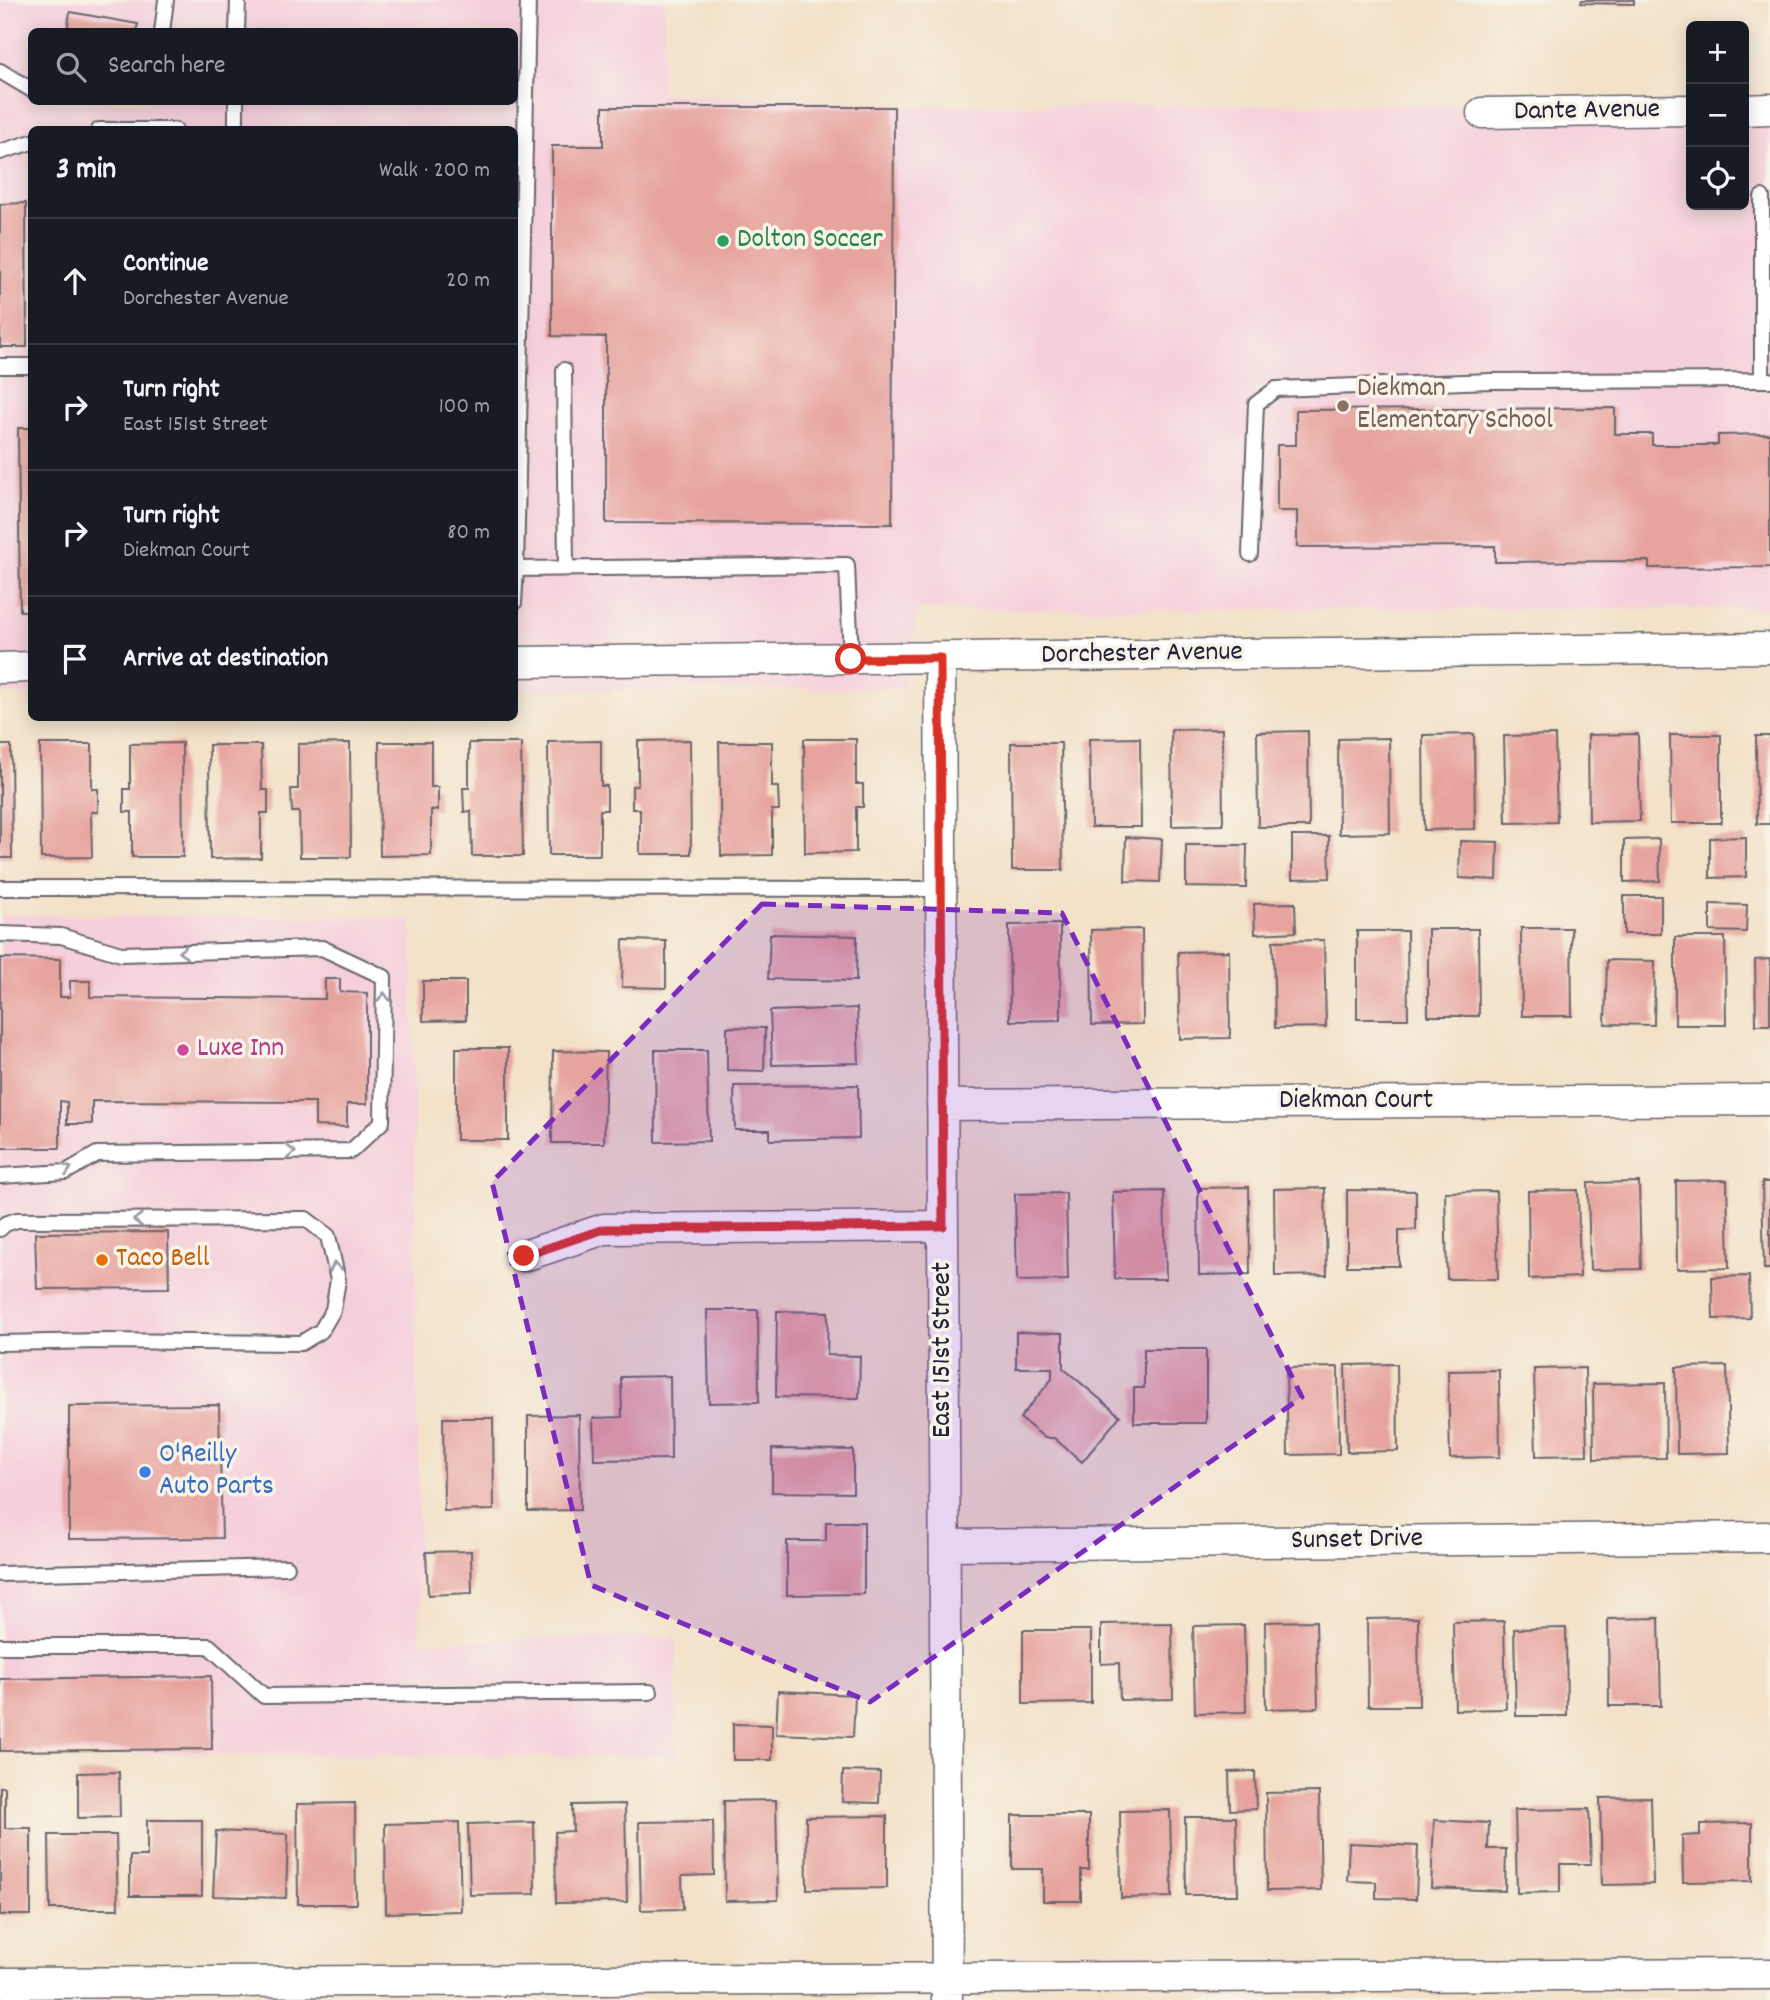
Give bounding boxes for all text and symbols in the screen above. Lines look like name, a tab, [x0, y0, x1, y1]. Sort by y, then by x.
map controls	[1686, 21, 1749, 210]
button: +	[1686, 21, 1749, 84]
search box	[28, 28, 518, 105]
icon: search	[52, 48, 90, 86]
text: Search here	[108, 48, 226, 85]
button: −	[1686, 84, 1749, 147]
street label: Dante Avenue	[1514, 91, 1660, 133]
button: locate	[1686, 147, 1749, 210]
text: 3 min	[56, 150, 116, 193]
text: Walk · 200 m	[379, 155, 490, 188]
place label: Dolton Soccer	[737, 221, 883, 261]
marker: Dolton Soccer	[715, 233, 731, 249]
text: Continue	[123, 246, 208, 283]
icon: ahead	[56, 262, 94, 300]
text: 20 m	[446, 265, 490, 298]
text: Dorchester Avenue	[123, 283, 289, 316]
place label: Diekman Elementary School	[1357, 370, 1553, 442]
text: Turn right	[123, 372, 220, 409]
icon: right	[56, 388, 94, 426]
text: 100 m	[439, 391, 490, 424]
marker: Diekman Elementary School	[1335, 398, 1351, 414]
text: East 151st Street	[123, 409, 268, 442]
text: Turn right	[123, 498, 220, 535]
icon: right	[56, 514, 94, 552]
text: 80 m	[447, 517, 490, 550]
text: Diekman Court	[123, 535, 250, 568]
street label: Dorchester Avenue	[1041, 633, 1243, 677]
icon: arrive	[56, 640, 94, 678]
text: Arrive at destination	[123, 641, 328, 678]
route start	[835, 643, 866, 674]
one-way arrow	[177, 944, 188, 960]
one-way arrow	[376, 991, 392, 1002]
place label: Luxe Inn	[197, 1030, 284, 1070]
marker: Luxe Inn	[175, 1042, 191, 1058]
street label: Diekman Court	[1279, 1082, 1433, 1122]
one-way arrow	[286, 1144, 297, 1159]
one-way arrow	[60, 1163, 73, 1177]
one-way arrow	[133, 1212, 143, 1228]
place label: Taco Bell	[116, 1240, 210, 1280]
route end	[508, 1240, 539, 1271]
marker: Taco Bell	[94, 1252, 110, 1268]
one-way arrow	[329, 1261, 343, 1273]
street label: East 151st Street	[924, 1262, 964, 1438]
place label: O'Reilly Auto Parts	[159, 1436, 274, 1508]
marker: O'Reilly Auto Parts	[137, 1464, 153, 1480]
street label: Sunset Drive	[1291, 1520, 1423, 1562]

